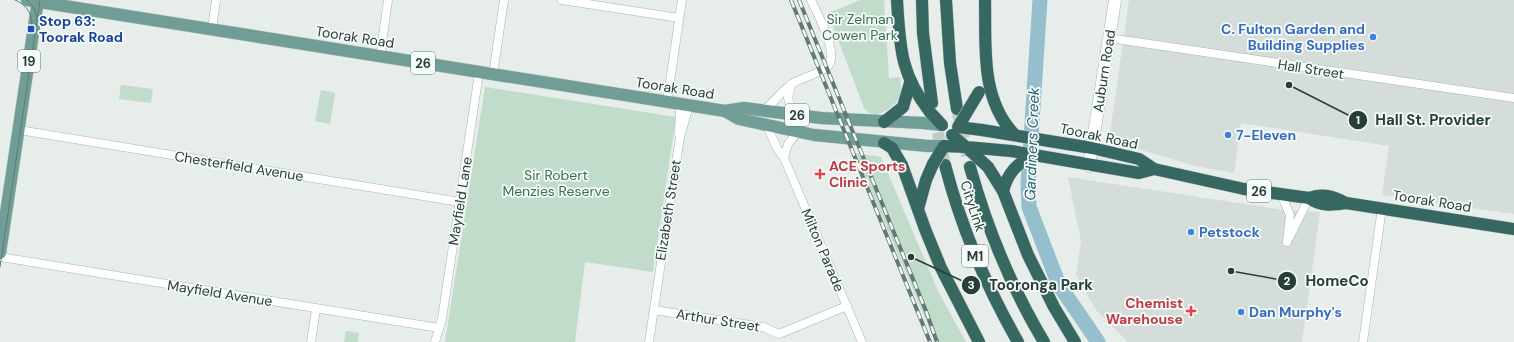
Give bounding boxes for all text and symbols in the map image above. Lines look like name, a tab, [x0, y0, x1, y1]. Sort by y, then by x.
park label: Sir Zelman Cowen Park	[822, 10, 898, 44]
place label: Stop 63: Toorak Road	[39, 12, 123, 46]
place label: C. Fulton Garden and Building Supplies	[1221, 20, 1365, 54]
street label: Toorak Road	[314, 22, 396, 52]
marker: Stop 63: Toorak Road	[26, 24, 36, 34]
street label: Auburn Road	[1089, 28, 1119, 114]
marker: C. Fulton Garden and Building Supplies	[1368, 32, 1378, 42]
road number: 19	[18, 50, 40, 72]
road number: 26	[411, 52, 435, 74]
street label: Hall Street	[1277, 55, 1345, 83]
street label: Toorak Road	[634, 73, 716, 103]
water label: Gardiners Creek	[1020, 87, 1044, 201]
road number: 26	[785, 104, 809, 126]
callout: Hall St. Provider	[1348, 107, 1499, 134]
text: Hall St. Provider	[1375, 110, 1491, 130]
text: 1	[1356, 112, 1360, 128]
street label: Toorak Road	[1058, 119, 1140, 153]
place label: 7-Eleven	[1236, 126, 1296, 144]
marker: 7-Eleven	[1223, 130, 1233, 140]
street label: Chesterfield Avenue	[173, 147, 305, 185]
street label: Mayfield Lane	[444, 155, 476, 247]
place label: ACE Sports Clinic	[829, 157, 906, 191]
street label: Elizabeth Street	[651, 158, 685, 262]
park label: Sir Robert Menzies Reserve	[502, 166, 610, 200]
marker: ACE Sports Clinic	[814, 168, 826, 180]
street label: CityLink	[956, 178, 990, 234]
road number: 26	[1247, 180, 1271, 202]
street label: Toorak Road	[1391, 186, 1473, 216]
street label: Milton Parade	[797, 206, 849, 294]
place label: Petstock	[1199, 223, 1260, 241]
marker: Petstock	[1186, 227, 1196, 237]
road number: M1	[962, 245, 988, 267]
callout: HomeCo	[1277, 267, 1376, 294]
text: HomeCo	[1305, 271, 1369, 291]
callout: Tooronga Park	[961, 272, 1101, 299]
text: 2	[1284, 273, 1291, 289]
text: Tooronga Park	[989, 275, 1093, 295]
street label: Mayfield Avenue	[166, 276, 274, 310]
text: 3	[967, 277, 975, 293]
place label: Chemist Warehouse	[1106, 294, 1183, 328]
place label: Dan Murphy's	[1249, 303, 1342, 321]
street label: Arthur Street	[675, 304, 761, 336]
marker: Chemist Warehouse	[1186, 306, 1196, 316]
marker: Dan Murphy's	[1236, 307, 1246, 317]

